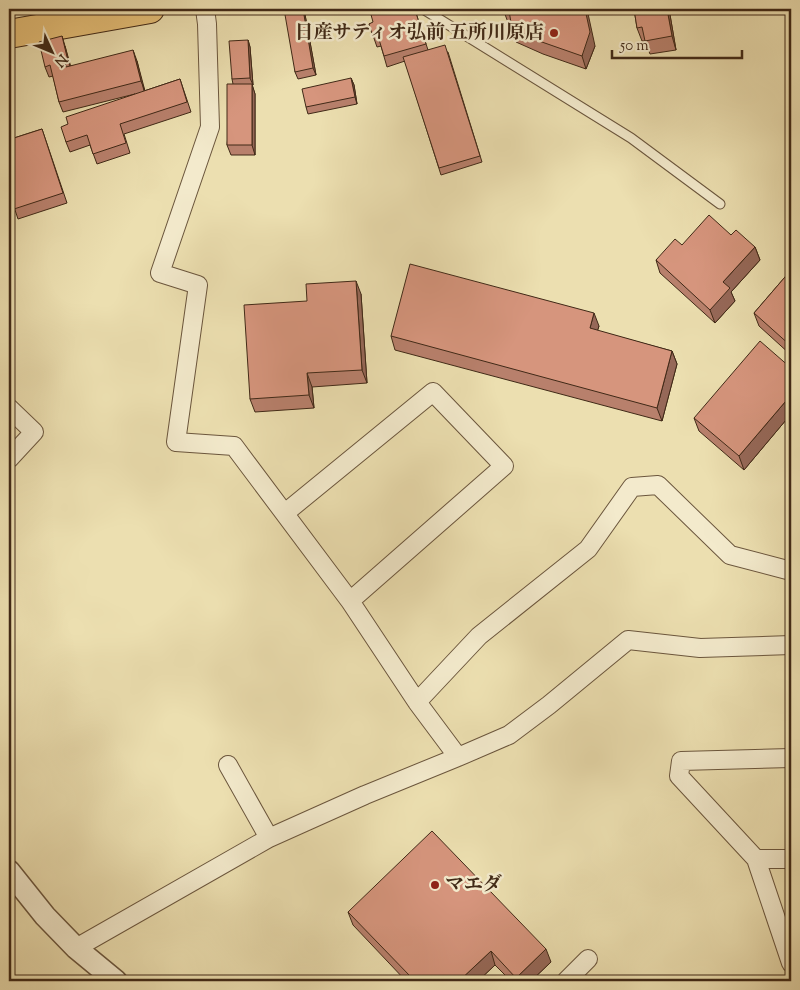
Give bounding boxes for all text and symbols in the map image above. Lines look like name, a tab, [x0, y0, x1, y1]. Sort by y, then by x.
place label: 日産サティオ弘前 五所川原店	[294, 20, 544, 47]
marker: 日産サティオ弘前 五所川原店	[548, 27, 560, 39]
north arrow	[28, 28, 78, 78]
scale bar	[612, 28, 742, 60]
text: 50 m	[619, 36, 649, 57]
text: N	[49, 49, 71, 71]
place label: マエダ	[445, 872, 502, 899]
marker: マエダ	[429, 879, 441, 891]

